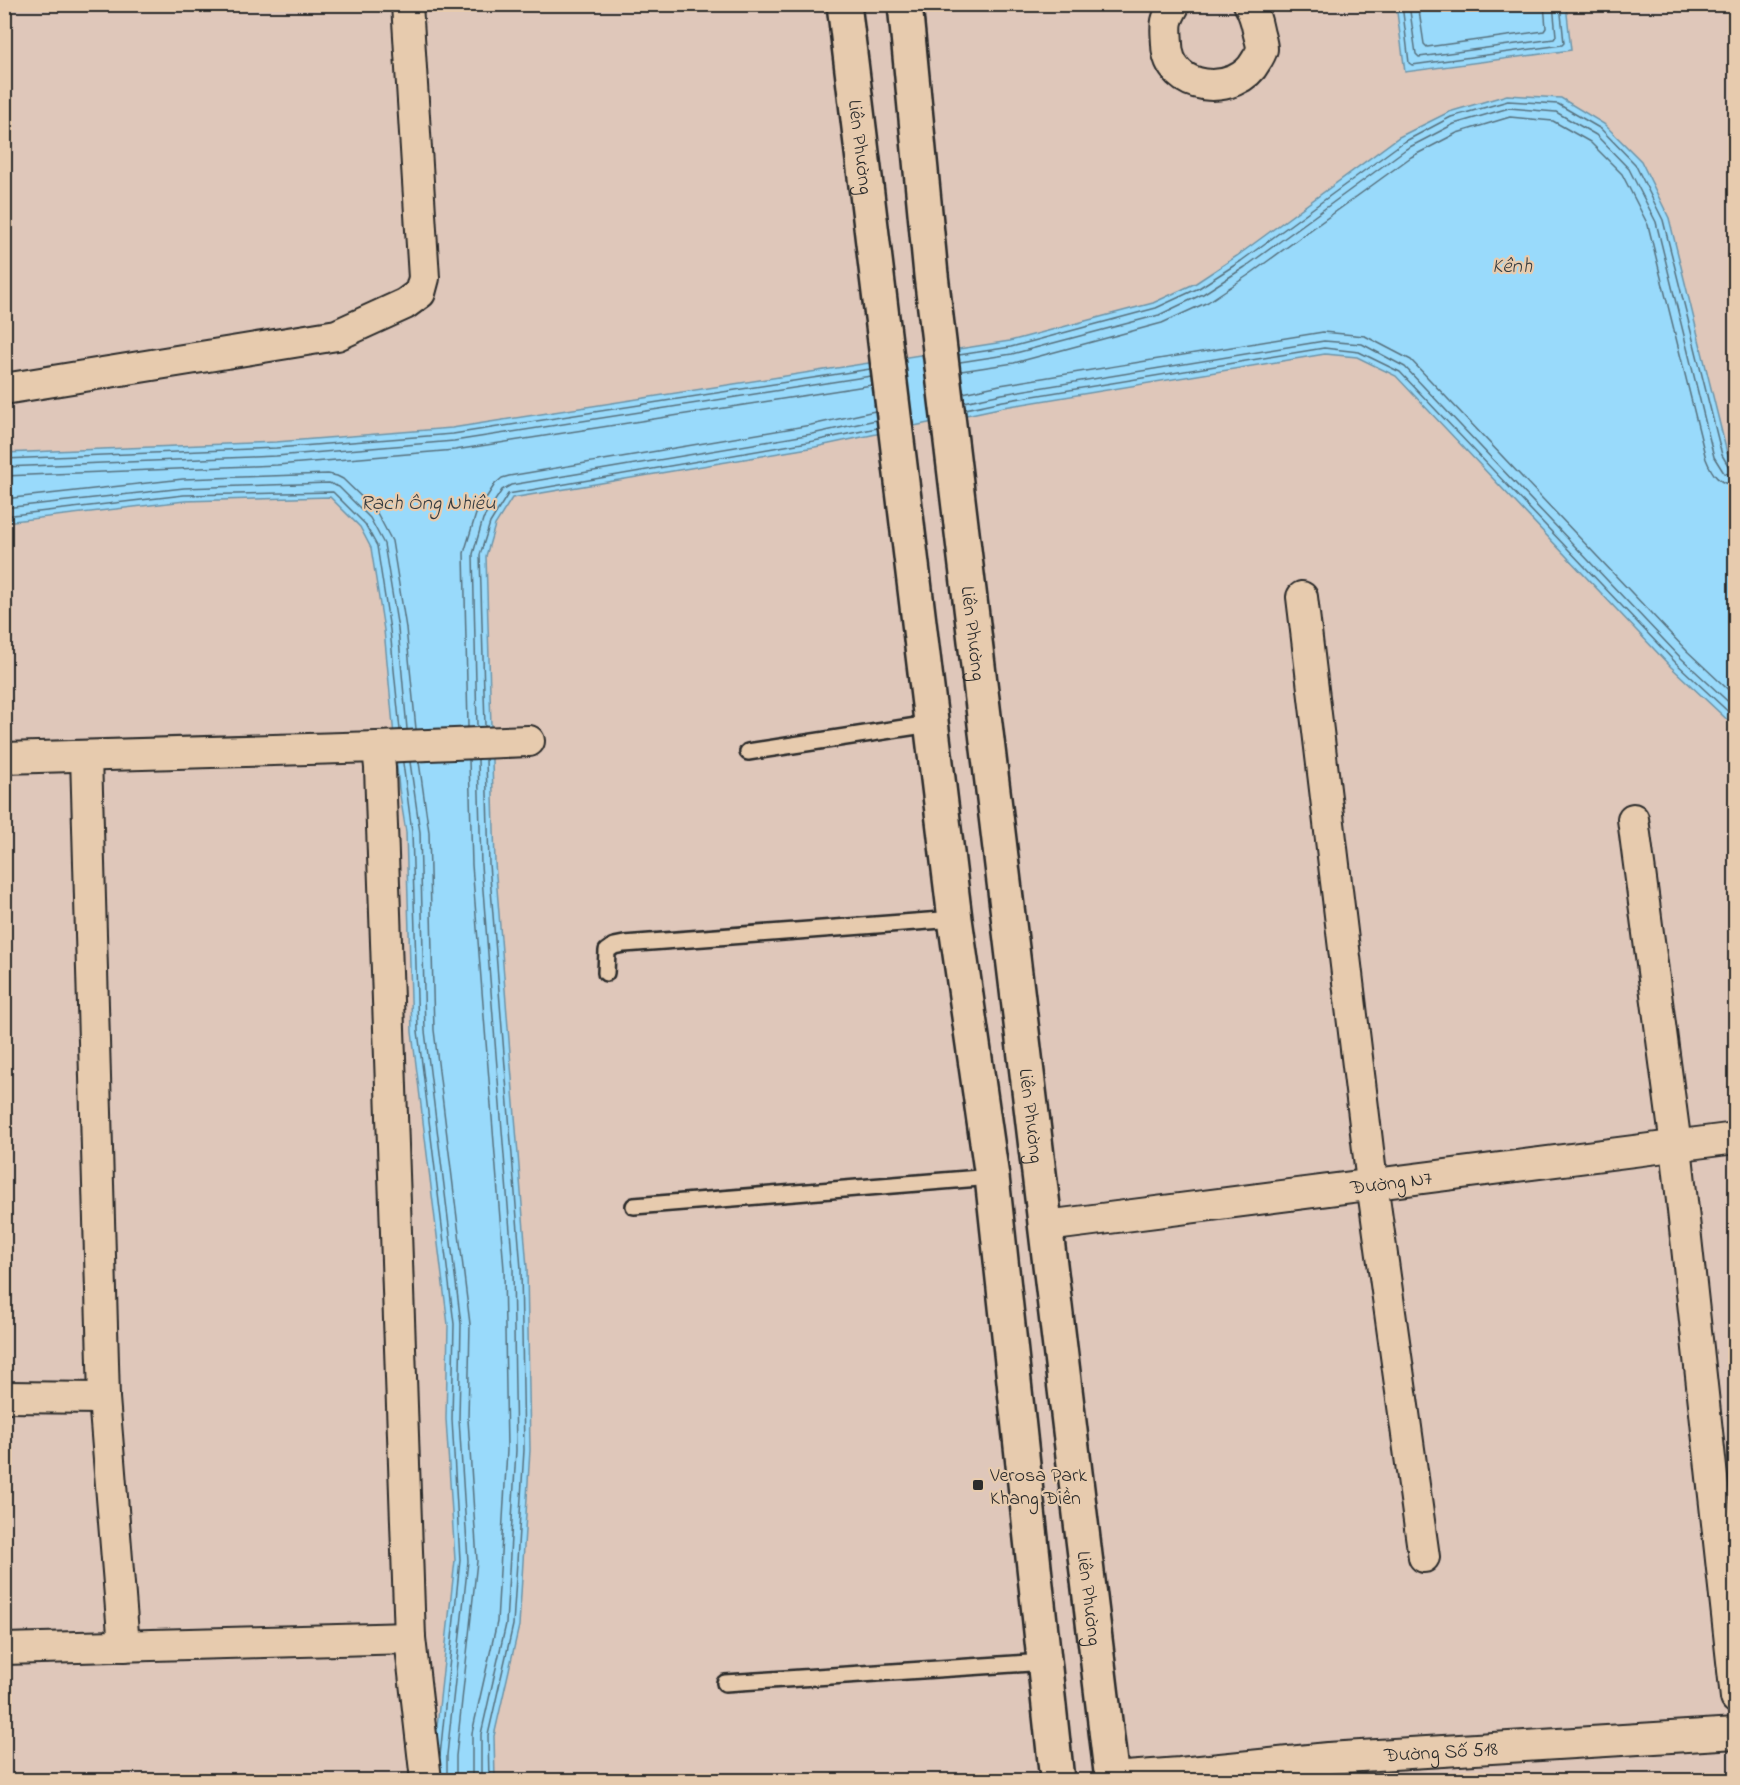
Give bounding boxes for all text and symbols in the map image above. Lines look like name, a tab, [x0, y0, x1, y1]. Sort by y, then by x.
street label: Liên Phường	[839, 98, 879, 196]
water label: Kênh	[1492, 252, 1533, 282]
water label: Rạch Ông Nhiêu	[360, 489, 496, 520]
street label: Liên Phường	[952, 584, 992, 683]
street label: Liên Phường	[1010, 1067, 1050, 1165]
street label: Đường N7	[1348, 1165, 1434, 1204]
place label: Verosa Park Khang Điền	[989, 1462, 1087, 1515]
marker: Verosa Park Khang Điền	[971, 1478, 985, 1492]
street label: Liên Phường	[1068, 1549, 1108, 1648]
street label: Đường Số 518	[1382, 1736, 1499, 1772]

